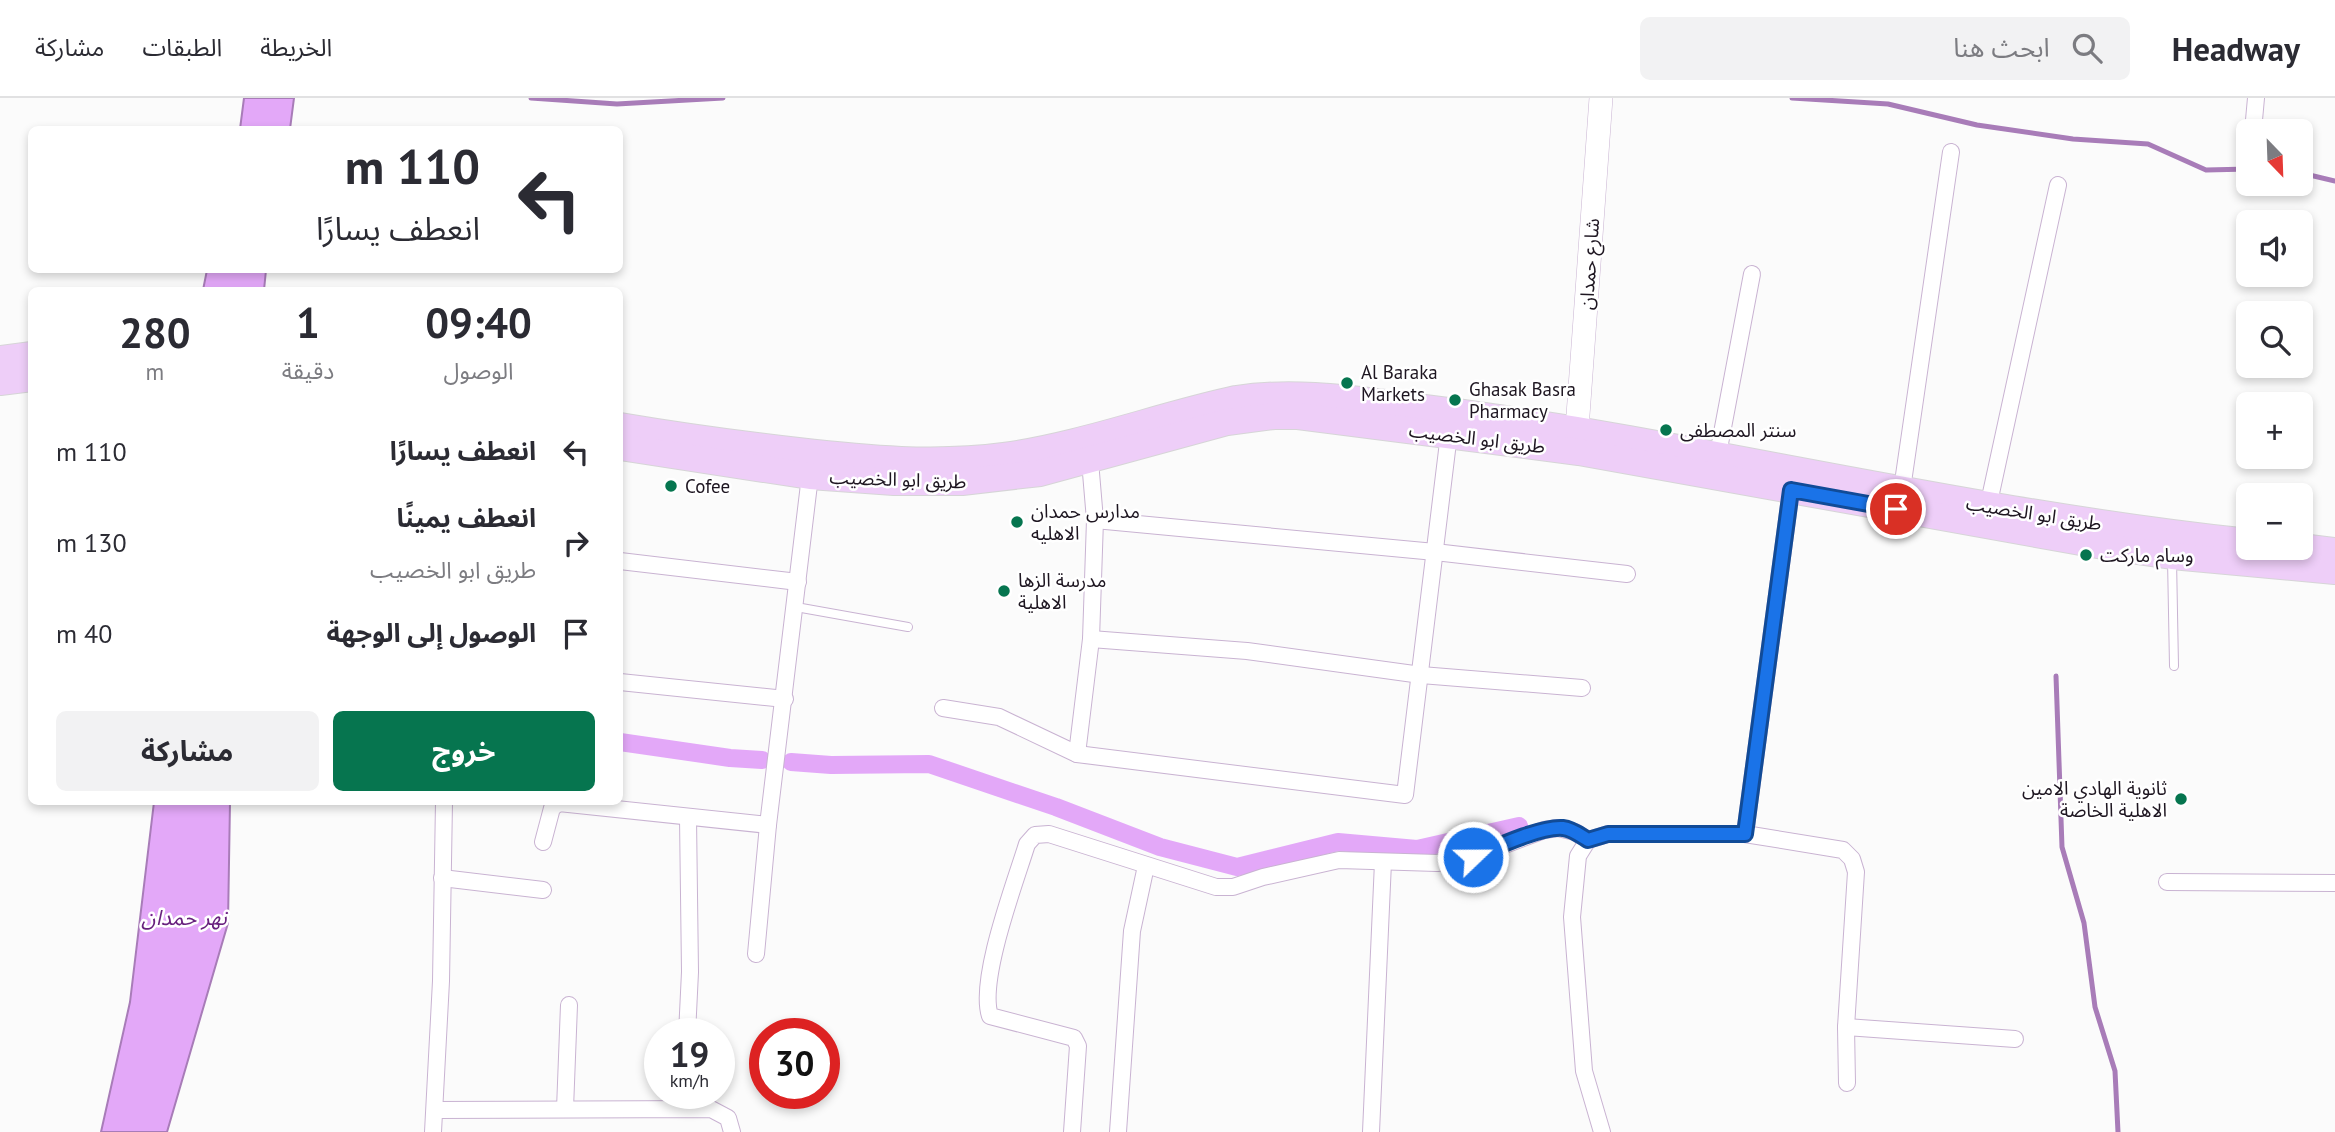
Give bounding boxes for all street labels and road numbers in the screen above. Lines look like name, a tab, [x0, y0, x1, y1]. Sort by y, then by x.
street label: شارع حمدان	[1574, 217, 1606, 311]
street label: طريق ابو الخصيب	[1408, 418, 1547, 458]
street label: طريق ابو الخصيب	[829, 465, 967, 493]
street label: طريق ابو الخصيب	[1964, 490, 2104, 536]

